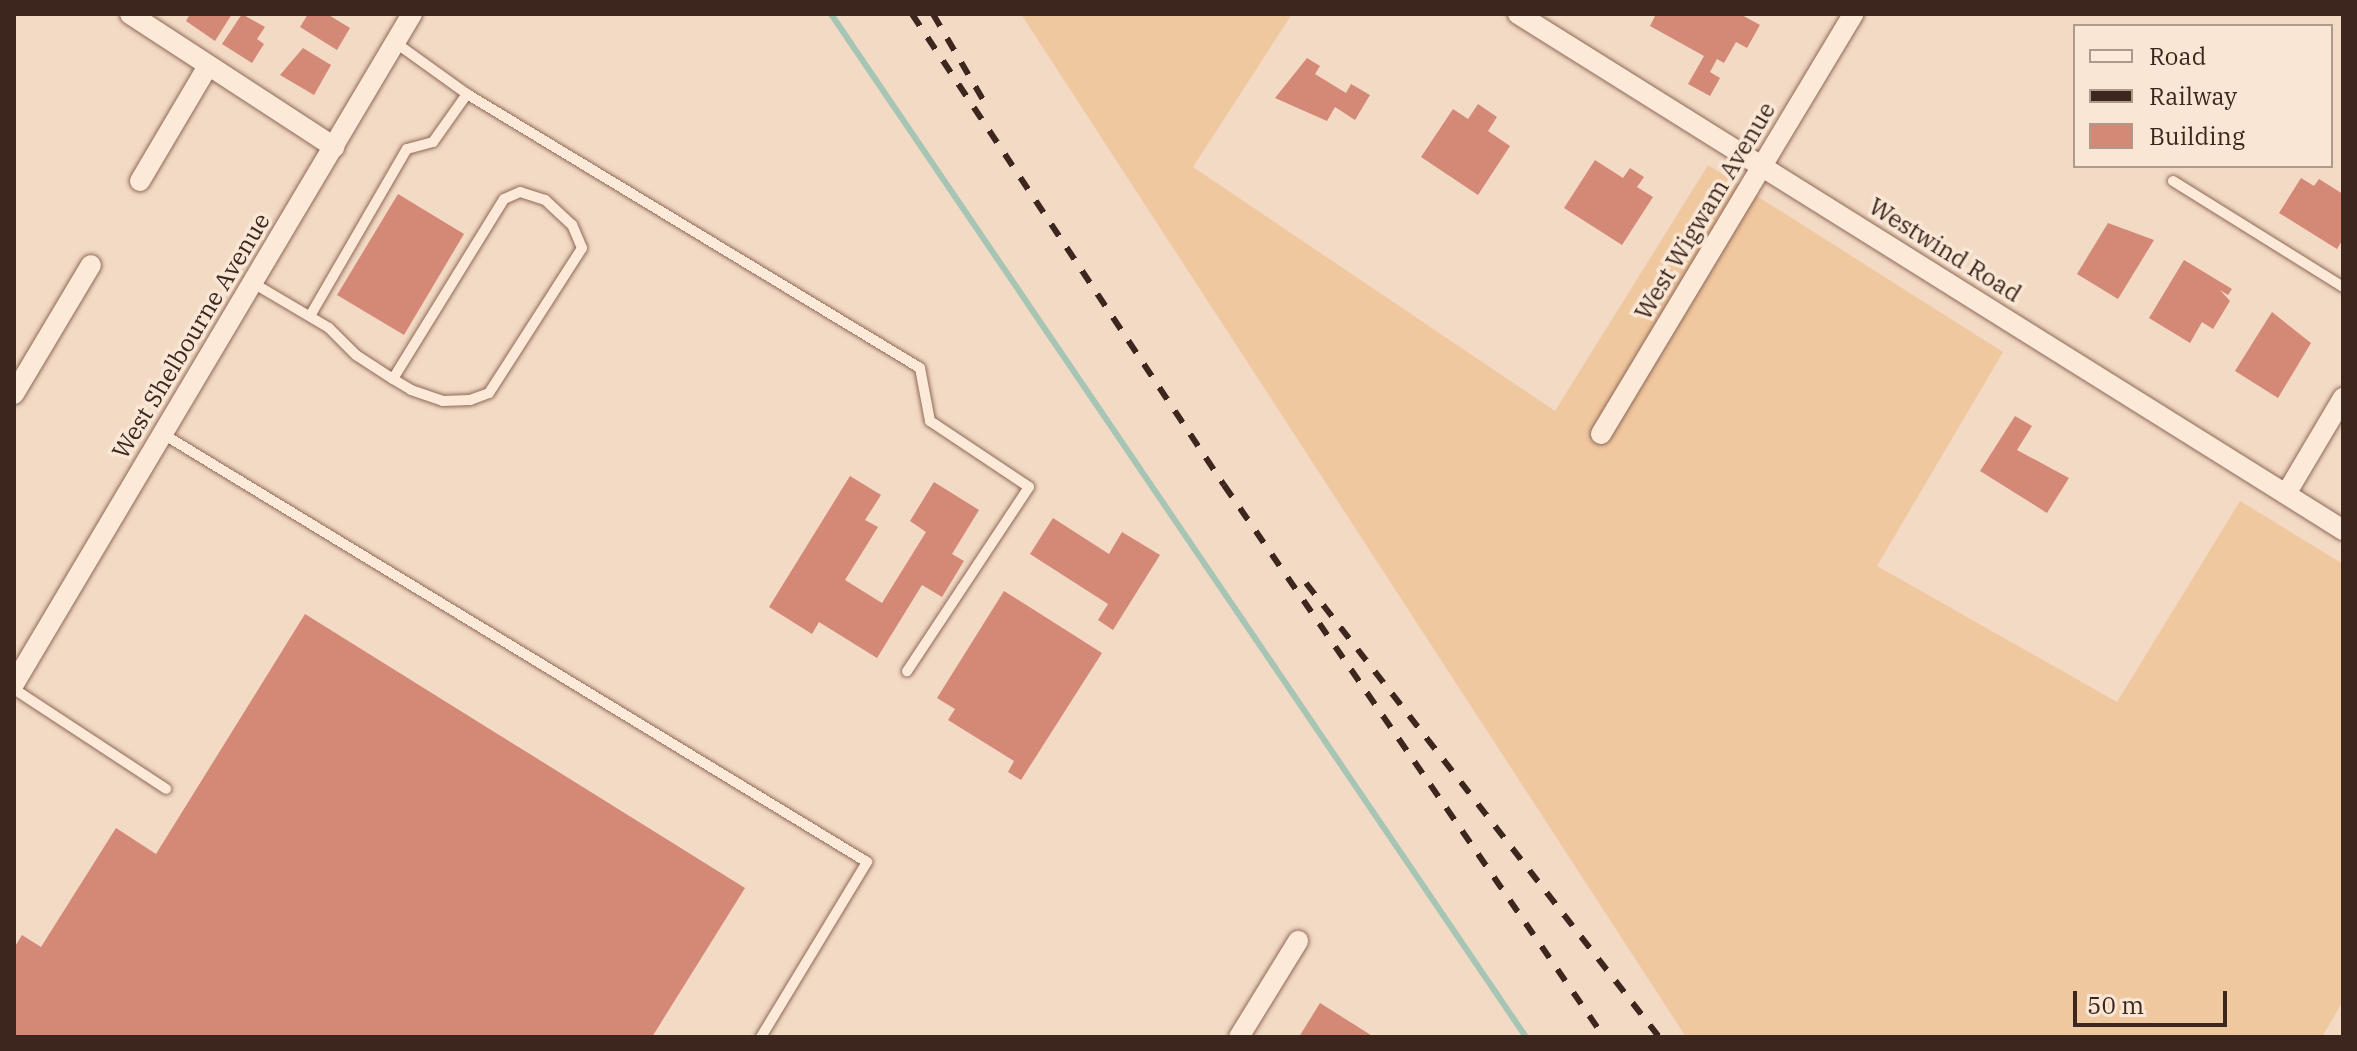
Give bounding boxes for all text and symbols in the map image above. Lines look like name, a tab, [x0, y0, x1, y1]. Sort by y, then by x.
legend	[2073, 24, 2333, 168]
text: Road	[2149, 40, 2206, 72]
text: Railway	[2149, 80, 2237, 112]
street label: West Wigwam Avenue	[1629, 97, 1781, 325]
text: Building	[2149, 120, 2245, 152]
street label: Westwind Road	[1864, 192, 2026, 308]
street label: West Shelbourne Avenue	[106, 208, 276, 464]
scale bar	[2077, 975, 2231, 1025]
text: 50 m	[2087, 989, 2144, 1021]

